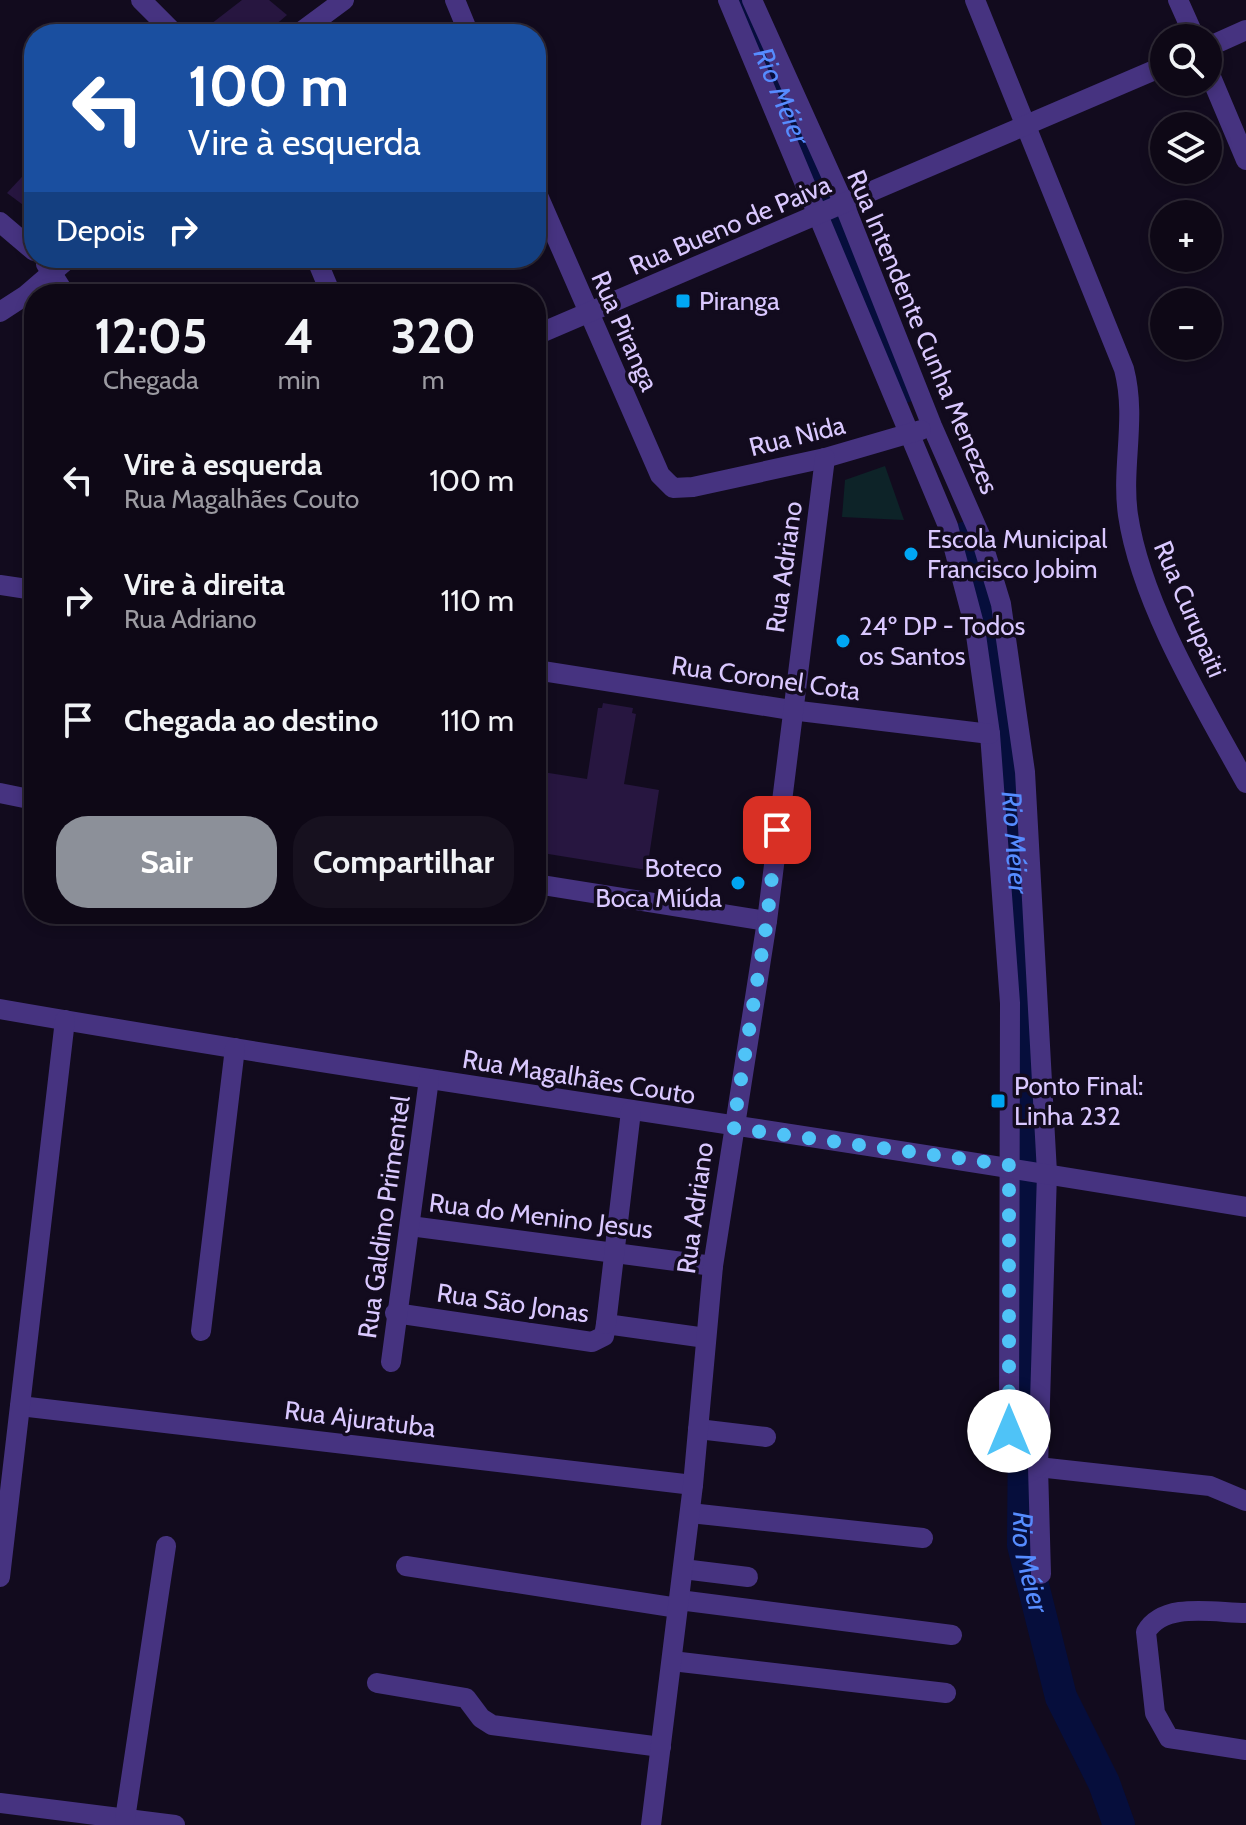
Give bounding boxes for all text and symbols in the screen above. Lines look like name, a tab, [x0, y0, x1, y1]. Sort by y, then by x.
map controls	[1150, 24, 1222, 360]
button: search	[1150, 24, 1222, 96]
water label: Rio Méier	[747, 42, 818, 151]
text: 100 m	[188, 52, 349, 120]
icon: left	[56, 56, 160, 160]
button: layers	[1150, 112, 1222, 184]
text: Vire à esquerda	[188, 120, 421, 164]
street label: Rua Intendente Cunha Menezes	[840, 165, 1006, 499]
street label: Rua Bueno de Paiva	[625, 168, 836, 282]
button: +	[1150, 200, 1222, 272]
icon: right	[161, 208, 205, 252]
text: Depois	[56, 212, 145, 249]
street label: Rua Piranga	[584, 266, 666, 396]
place label: Piranga	[699, 285, 780, 317]
button: −	[1150, 288, 1222, 360]
marker: Piranga	[674, 292, 692, 310]
text: 12:05	[94, 307, 208, 365]
text: 4	[284, 307, 314, 365]
text: 320	[391, 307, 476, 365]
text: Chegada	[103, 364, 199, 396]
text: min	[278, 364, 321, 396]
text: m	[422, 364, 445, 396]
street label: Rua Nida	[746, 409, 849, 463]
text: Vire à esquerda	[124, 446, 322, 483]
icon: left	[56, 458, 100, 502]
text: 100 m	[429, 462, 514, 499]
text: Rua Magalhães Couto	[124, 483, 359, 515]
street label: Rua Adriano	[759, 499, 809, 635]
place label: Escola Municipal Francisco Jobim	[927, 523, 1107, 585]
street label: Rua Curupaiti	[1147, 536, 1233, 682]
marker: Escola Municipal Francisco Jobim	[902, 545, 920, 563]
text: Vire à direita	[124, 566, 285, 603]
icon: right	[56, 578, 100, 622]
text: 110 m	[440, 582, 514, 619]
text: Rua Adriano	[124, 603, 257, 635]
place label: 24º DP - Todos os Santos	[859, 610, 1025, 672]
marker: 24º DP - Todos os Santos	[834, 632, 852, 650]
street label: Rua Coronel Cota	[670, 649, 863, 707]
icon: arrive	[56, 698, 100, 742]
text: Chegada ao destino	[124, 702, 378, 739]
text: 110 m	[440, 702, 514, 739]
water label: Rio Méier	[995, 790, 1036, 896]
pin	[743, 796, 811, 864]
icon: arrive	[755, 808, 799, 852]
button: Sair	[56, 816, 277, 908]
button: Compartilhar	[293, 816, 514, 908]
place label: Boteco Boca Miúda	[595, 852, 723, 914]
marker: Boteco Boca Miúda	[729, 874, 747, 892]
street label: Rua Magalhães Couto	[460, 1043, 698, 1111]
place label: Ponto Final: Linha 232	[1014, 1070, 1143, 1132]
marker: Ponto Final: Linha 232	[989, 1092, 1007, 1110]
street label: Rua Galdino Primentel	[351, 1094, 417, 1340]
street label: Rua Adriano	[670, 1140, 720, 1276]
street label: Rua do Menino Jesus	[427, 1186, 655, 1246]
street label: Rua São Jonas	[435, 1276, 591, 1330]
position arrow	[967, 1389, 1051, 1473]
street label: Rua Ajuratuba	[283, 1394, 438, 1444]
water label: Rio Méier	[1006, 1511, 1057, 1618]

